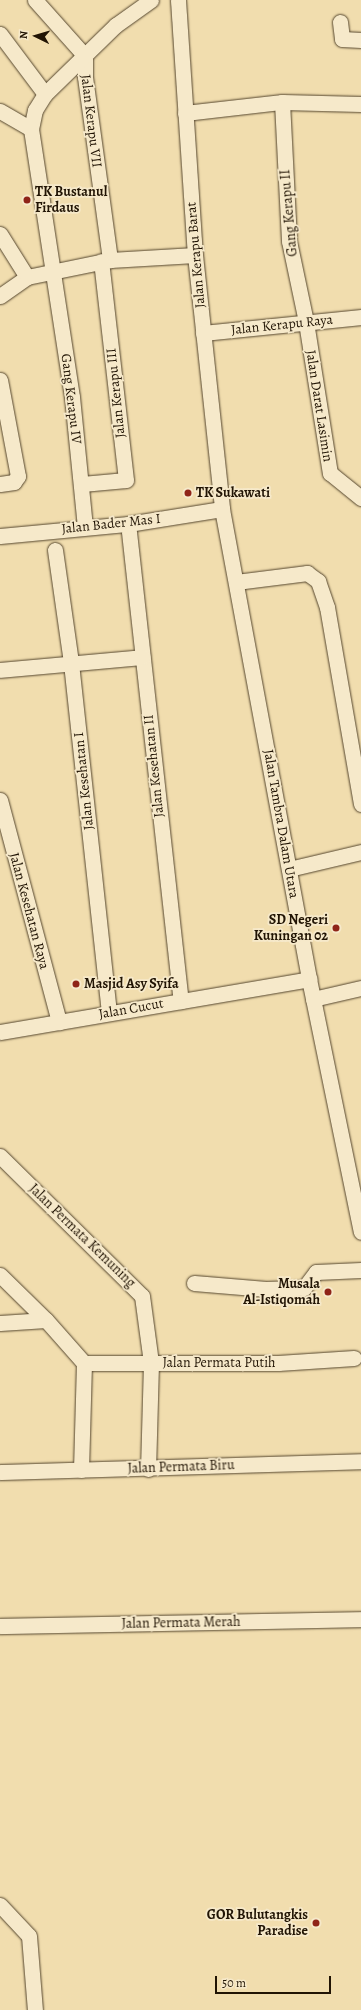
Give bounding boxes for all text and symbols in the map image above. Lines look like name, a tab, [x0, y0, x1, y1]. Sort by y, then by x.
north arrow	[16, 16, 56, 56]
text: N	[16, 30, 31, 40]
street label: Jalan Kerapu VII	[77, 73, 105, 169]
street label: Gang Kerapu II	[277, 169, 301, 257]
place label: TK Bustanul Firdaus	[35, 184, 107, 216]
marker: TK Bustanul Firdaus	[22, 195, 32, 205]
street label: Jalan Kerapu Barat	[183, 201, 209, 309]
street label: Jalan Kerapu Raya	[230, 311, 334, 339]
street label: Jalan Kerapu III	[103, 347, 129, 439]
street label: Jalan Darat Lasimin	[302, 349, 336, 463]
street label: Gang Kerapu IV	[57, 353, 85, 445]
place label: TK Sukawati	[196, 485, 270, 501]
marker: TK Sukawati	[183, 488, 193, 498]
street label: Jalan Bader Mas I	[61, 510, 161, 538]
street label: Jalan Kesehatan II	[140, 714, 168, 818]
street label: Jalan Kesehatan I	[71, 731, 97, 831]
street label: Jalan Tambra Dalam Utara	[260, 748, 302, 900]
street label: Jalan Kesehatan Raya	[5, 851, 53, 971]
place label: SD Negeri Kuningan 02	[254, 912, 328, 944]
marker: SD Negeri Kuningan 02	[331, 923, 341, 933]
place label: Masjid Asy Syifa	[84, 976, 179, 992]
marker: Masjid Asy Syifa	[71, 979, 81, 989]
street label: Jalan Cucut	[97, 995, 165, 1023]
street label: Jalan Permata Kemuning	[25, 1181, 139, 1291]
place label: Musala Al-Istiqomah	[243, 1276, 320, 1308]
marker: Musala Al-Istiqomah	[323, 1287, 333, 1297]
street label: Jalan Permata Putih	[162, 1355, 276, 1371]
street label: Jalan Permata Biru	[127, 1457, 235, 1477]
street label: Jalan Permata Merah	[121, 1614, 241, 1632]
place label: GOR Bulutangkis Paradise	[207, 1907, 308, 1940]
marker: GOR Bulutangkis Paradise	[311, 1918, 321, 1928]
scale bar	[217, 1968, 333, 1994]
text: 50 m	[222, 1975, 246, 1991]

